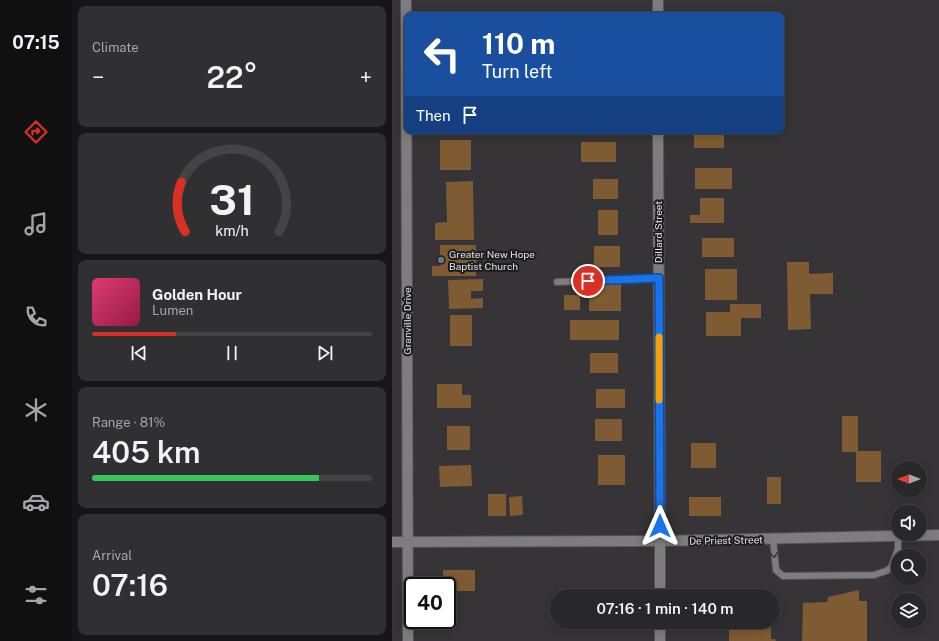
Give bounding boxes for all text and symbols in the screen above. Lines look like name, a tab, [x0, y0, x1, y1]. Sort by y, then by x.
text: 110 m	[482, 27, 555, 60]
icon: left	[416, 28, 468, 80]
text: 07:15	[12, 32, 60, 53]
text: Climate	[92, 40, 139, 55]
text: 22°	[206, 59, 258, 95]
text: Turn left	[482, 61, 552, 82]
text: −	[92, 64, 104, 90]
text: +	[360, 64, 372, 90]
icon: arrive	[459, 104, 481, 126]
text: Then	[416, 107, 451, 124]
icon: directions	[22, 118, 50, 146]
text: 31	[209, 174, 255, 223]
street label: Dillard Street	[652, 201, 664, 263]
icon: music	[22, 210, 50, 238]
text: km/h	[215, 221, 249, 238]
place label: Greater New Hope Baptist Church	[449, 248, 535, 272]
marker: Greater New Hope Baptist Church	[436, 255, 446, 265]
pin	[571, 264, 605, 298]
icon: arrive	[577, 270, 599, 292]
text: Golden Hour	[152, 286, 242, 303]
street label: Granville Drive	[401, 287, 413, 355]
icon: phone	[22, 303, 50, 331]
text: Lumen	[152, 303, 193, 318]
icon: previous	[128, 342, 150, 364]
icon: pause	[221, 342, 243, 364]
icon: next	[314, 342, 336, 364]
icon: climate	[22, 396, 50, 424]
text: Range · 81%	[92, 415, 165, 430]
text: 405 km	[92, 434, 201, 470]
north arrow	[891, 461, 927, 497]
map controls	[891, 461, 927, 629]
icon: car	[22, 488, 50, 516]
position arrow	[639, 505, 681, 547]
button: sound	[891, 505, 927, 541]
street label: De Priest Street	[689, 533, 763, 547]
text: Arrival	[92, 548, 132, 563]
button: search	[891, 549, 927, 585]
one-way arrow	[769, 552, 778, 558]
text: 07:16	[92, 567, 168, 603]
speed limit sign: 40	[404, 577, 456, 629]
icon: filters	[22, 581, 50, 609]
button: layers	[891, 593, 927, 629]
text: 07:16 · 1 min · 140 m	[596, 600, 734, 617]

